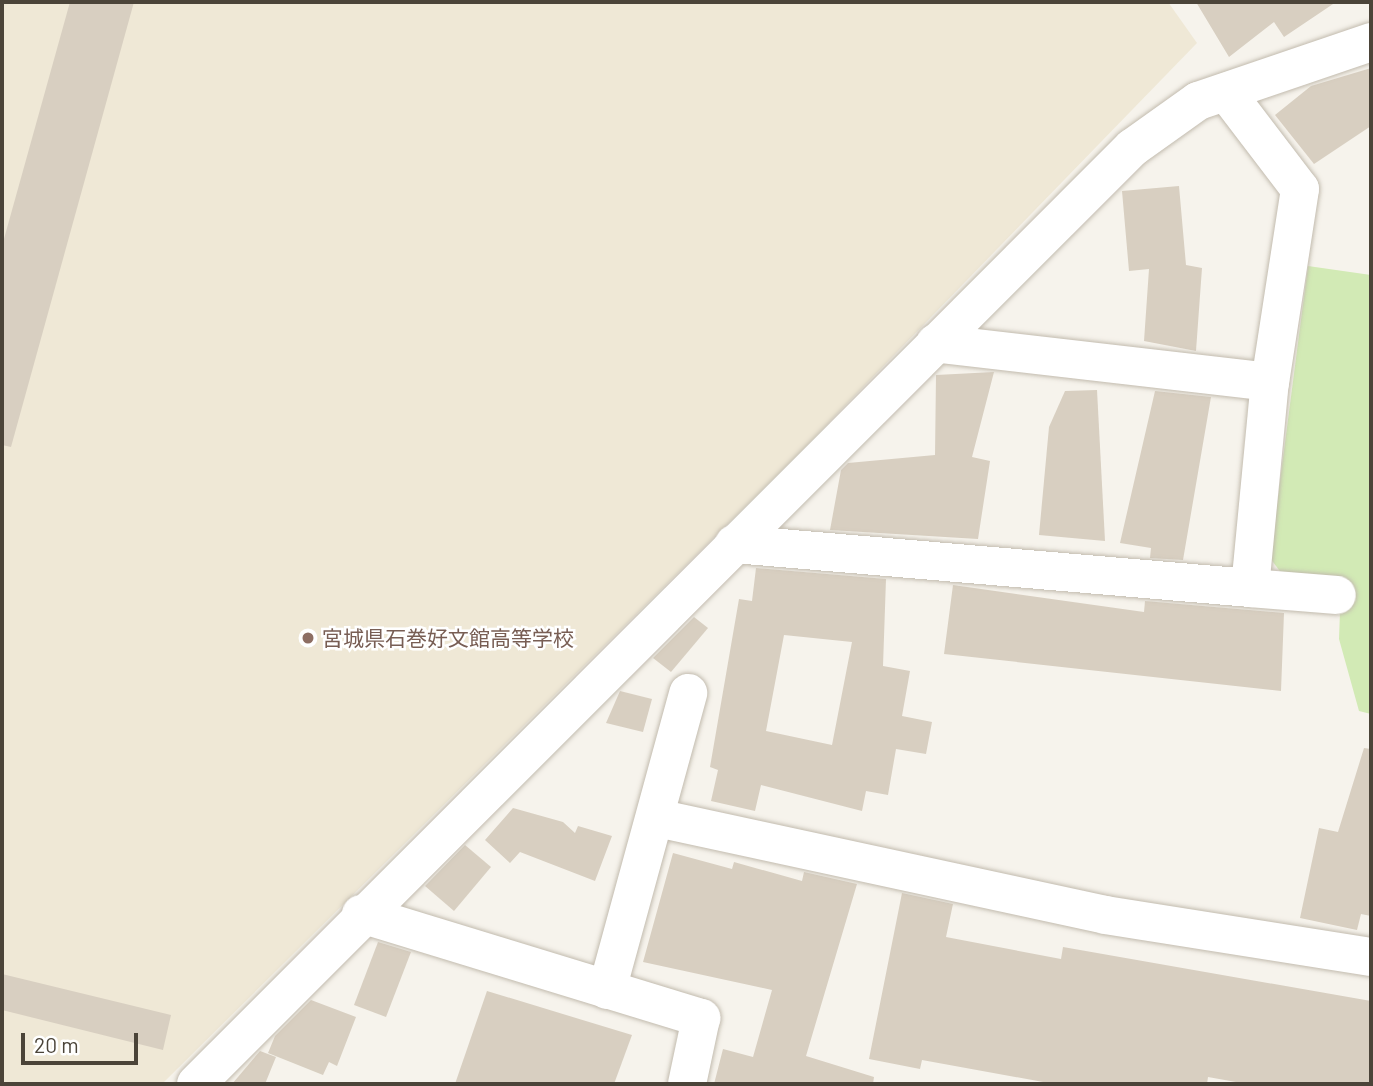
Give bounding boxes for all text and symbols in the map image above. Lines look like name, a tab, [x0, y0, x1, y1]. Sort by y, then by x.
place label: 宮城県石巻好文館高等学校	[322, 625, 574, 651]
marker: 宮城県石巻好文館高等学校	[300, 630, 316, 646]
scale bar	[24, 1020, 142, 1064]
text: 20 m	[34, 1032, 79, 1057]

